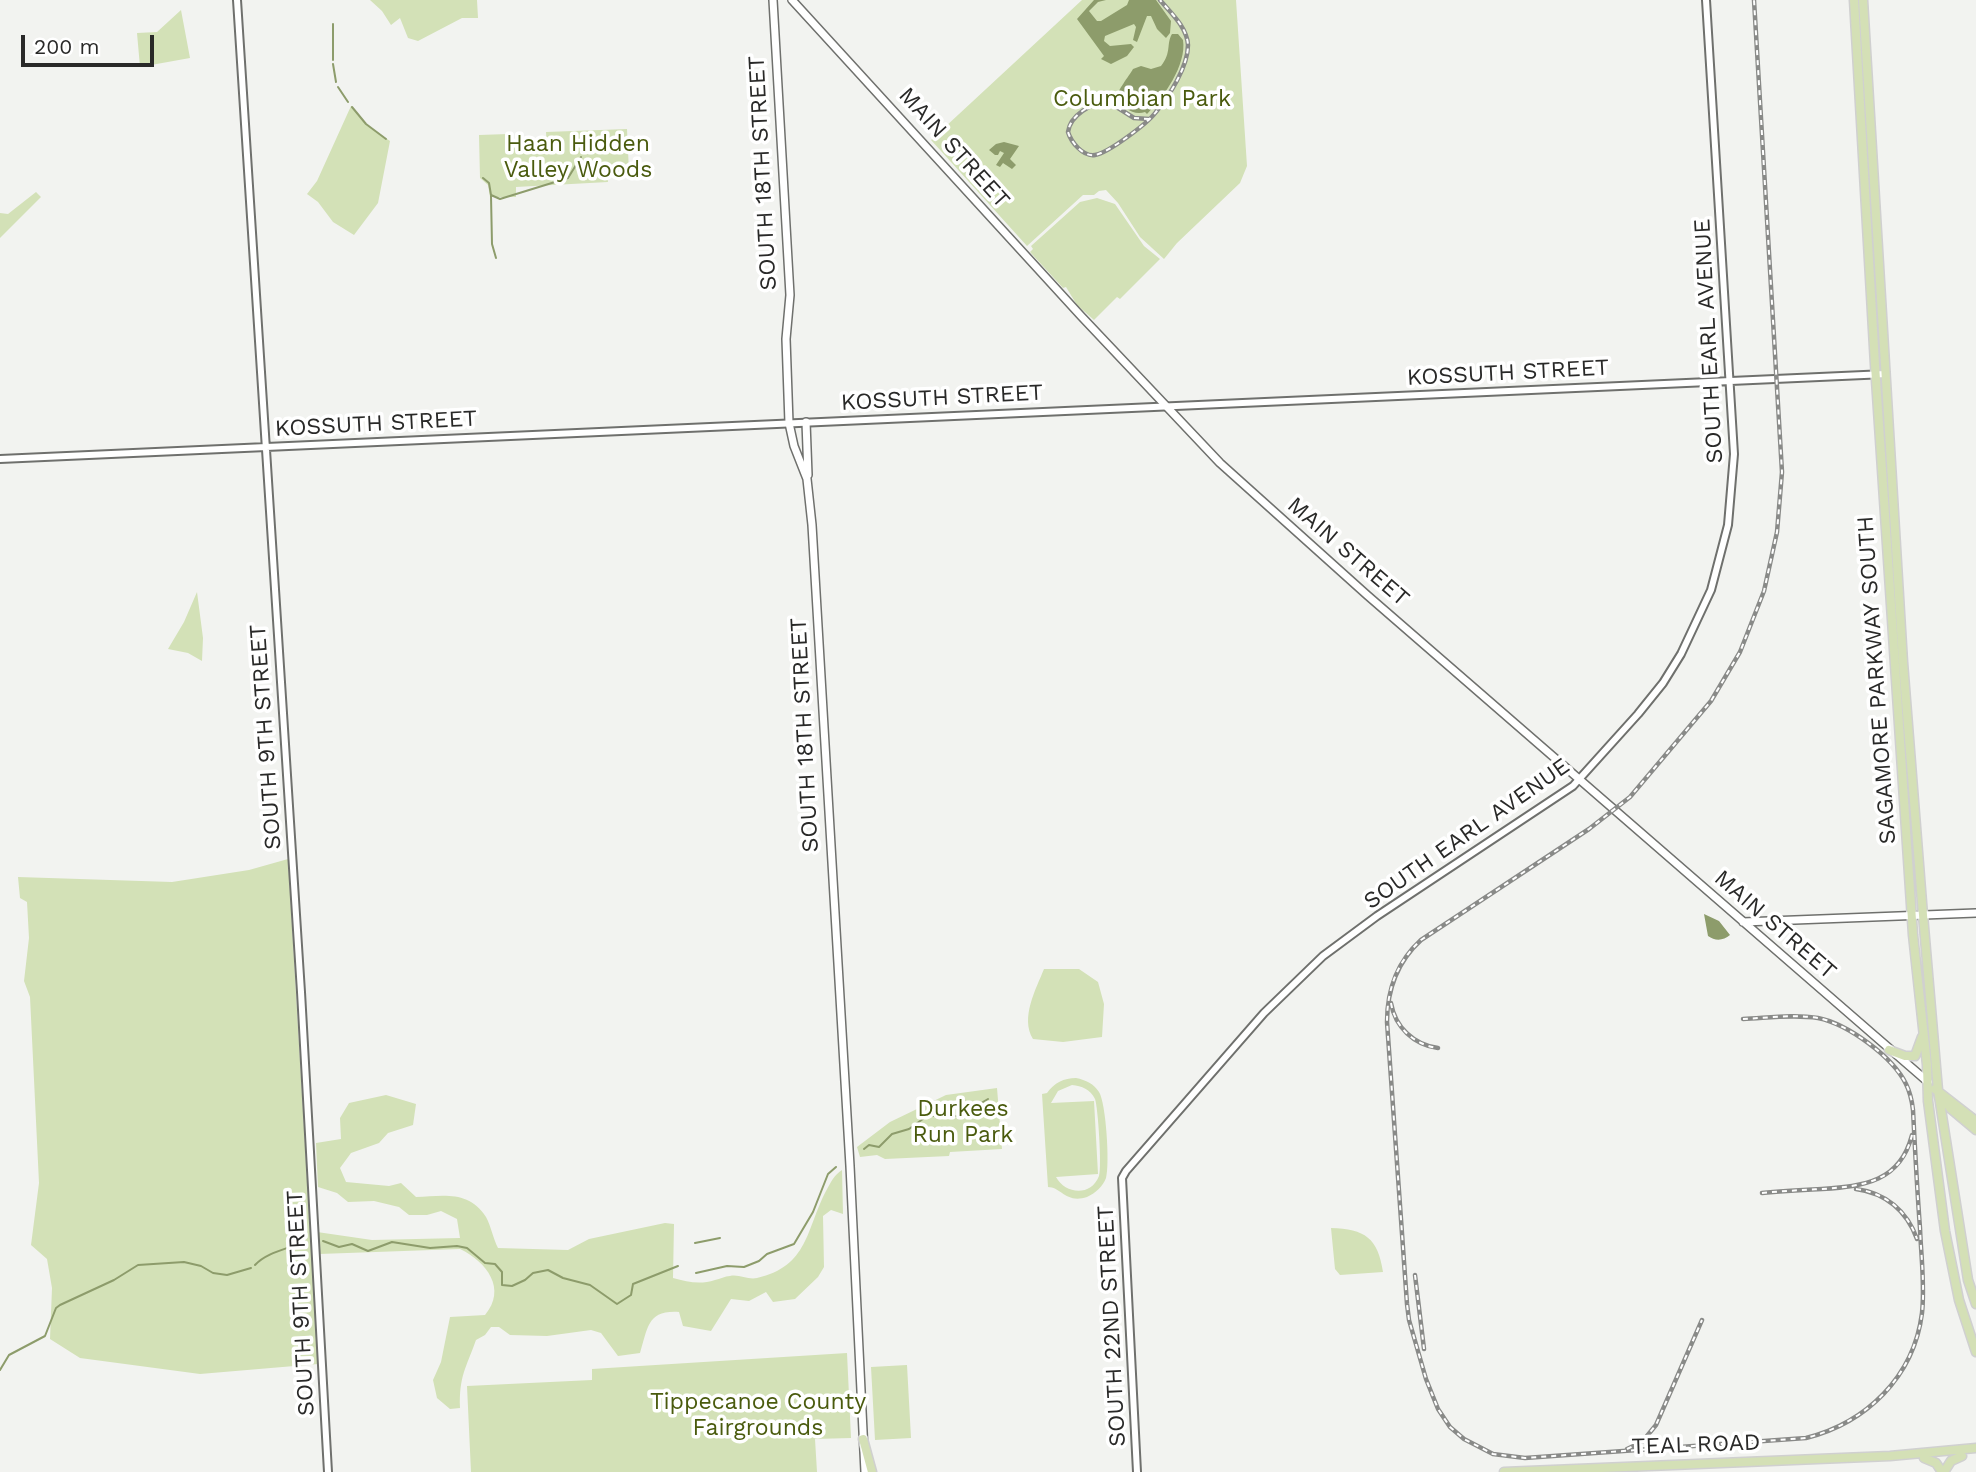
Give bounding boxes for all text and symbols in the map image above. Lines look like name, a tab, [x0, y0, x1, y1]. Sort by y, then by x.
scale bar	[24, 21, 158, 65]
text: 200 m	[34, 34, 100, 59]
street label: SOUTH 18TH STREET	[743, 55, 783, 291]
street label: MAIN STREET	[893, 82, 1015, 214]
park label: Columbian Park	[1053, 85, 1231, 113]
park label: Haan Hidden Valley Woods	[504, 130, 652, 184]
street label: SOUTH EARL AVENUE	[1689, 218, 1729, 464]
street label: KOSSUTH STREET	[1406, 354, 1610, 392]
street label: KOSSUTH STREET	[840, 379, 1044, 417]
street label: KOSSUTH STREET	[274, 405, 478, 443]
street label: MAIN STREET	[1281, 491, 1415, 613]
street label: SAGAMORE PARKWAY SOUTH	[1852, 515, 1902, 845]
street label: SOUTH 18TH STREET	[785, 617, 825, 853]
street label: SOUTH 9TH STREET	[244, 623, 288, 851]
street label: SOUTH EARL AVENUE	[1359, 752, 1575, 916]
street label: MAIN STREET	[1708, 864, 1842, 986]
park label: Durkees Run Park	[913, 1095, 1013, 1149]
street label: SOUTH 9TH STREET	[281, 1190, 321, 1416]
street label: SOUTH 22ND STREET	[1092, 1205, 1132, 1447]
park label: Tippecanoe County Fairgrounds	[650, 1388, 866, 1442]
street label: TEAL ROAD	[1631, 1429, 1761, 1461]

